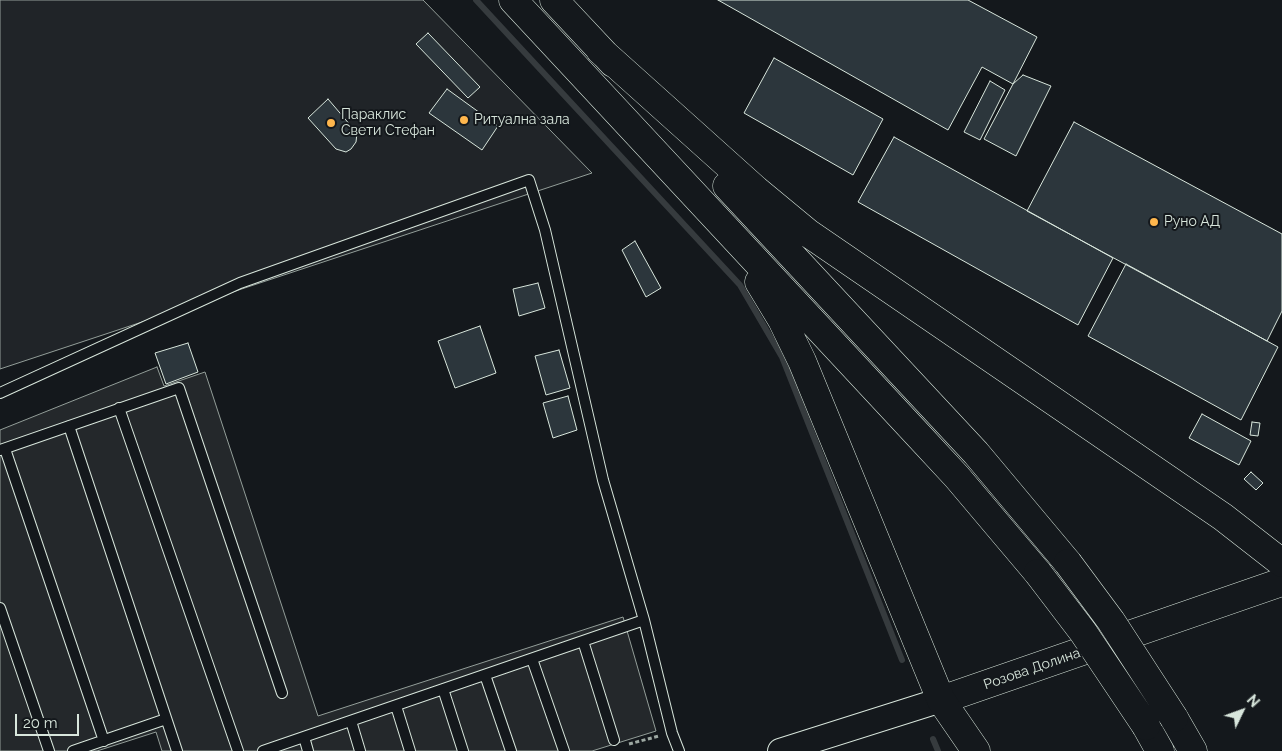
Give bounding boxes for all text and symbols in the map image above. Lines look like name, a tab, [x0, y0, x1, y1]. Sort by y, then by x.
place label: Параклис Свети Стефан	[341, 107, 435, 140]
place label: Ритуална зала	[474, 112, 570, 128]
marker: Ритуална зала	[458, 114, 470, 126]
marker: Параклис Свети Стефан	[325, 117, 337, 129]
place label: Руно АД	[1164, 214, 1220, 230]
marker: Руно АД	[1148, 216, 1160, 228]
street label: Розова Долина	[981, 645, 1083, 693]
north arrow	[1217, 686, 1267, 736]
text: N	[1244, 692, 1263, 710]
scale bar	[18, 704, 81, 736]
text: 20 m	[23, 714, 58, 732]

